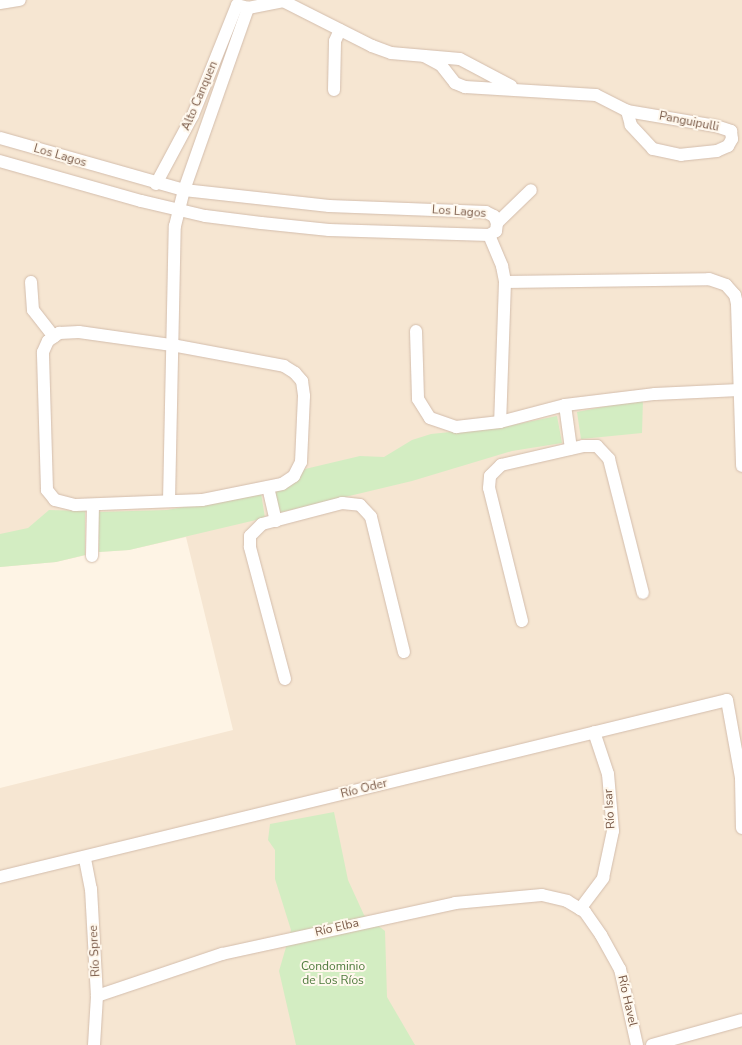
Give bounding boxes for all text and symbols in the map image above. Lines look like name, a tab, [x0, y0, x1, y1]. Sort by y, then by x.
street label: Alto Canquen	[179, 59, 221, 133]
street label: Panguipulli	[658, 109, 720, 135]
street label: Los Lagos	[32, 142, 88, 170]
street label: Los Lagos	[431, 203, 487, 221]
street label: Río Oder	[339, 776, 389, 802]
street label: Río Isar	[601, 789, 619, 829]
street label: Río Elba	[314, 916, 360, 940]
street label: Río Spree	[86, 925, 104, 977]
park label: Condominio de Los Ríos	[301, 960, 365, 988]
street label: Río Havel	[614, 974, 640, 1028]

